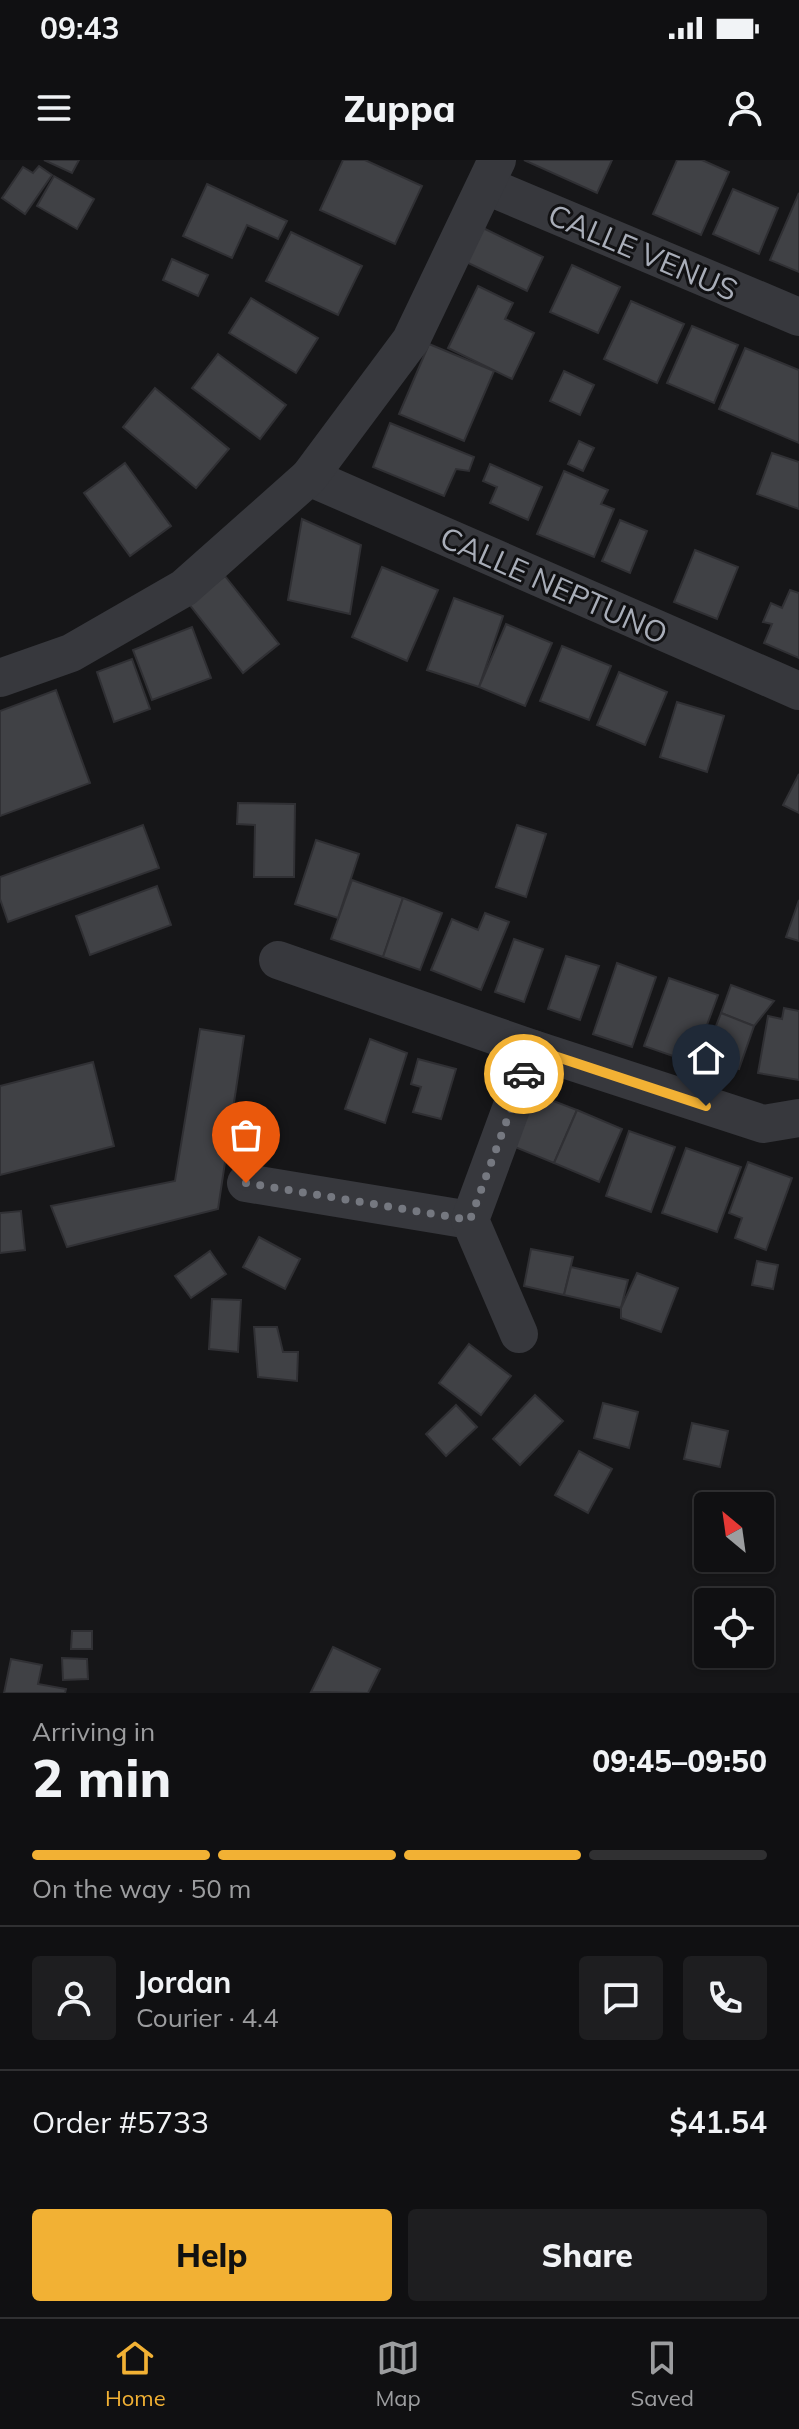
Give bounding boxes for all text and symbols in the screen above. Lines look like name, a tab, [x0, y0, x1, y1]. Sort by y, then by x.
text: 09:43	[40, 9, 119, 47]
icon: menu	[32, 86, 76, 130]
text: Zuppa	[344, 86, 455, 131]
icon: person	[723, 86, 767, 130]
street label: CALLE VENUS	[543, 195, 743, 309]
street label: CALLE NEPTUNO	[434, 518, 674, 652]
pin	[672, 1024, 740, 1106]
courier	[484, 1034, 564, 1114]
icon: home	[684, 1036, 728, 1080]
icon: car	[502, 1052, 546, 1096]
pin	[212, 1101, 280, 1183]
icon: bag	[224, 1113, 268, 1157]
north arrow	[694, 1492, 774, 1572]
map controls	[694, 1492, 774, 1668]
button: locate	[694, 1588, 774, 1668]
text: Arriving in	[32, 1715, 155, 1748]
text: 09:45–09:50	[592, 1742, 767, 1780]
text: 2 min	[32, 1745, 171, 1810]
text: On the way · 50 m	[32, 1872, 251, 1905]
button: person	[32, 1956, 116, 2040]
button: chat	[579, 1956, 663, 2040]
button: phone	[683, 1956, 767, 2040]
text: Jordan	[136, 1963, 231, 2001]
text: Courier · 4.4	[136, 2001, 279, 2034]
text: Order #5733	[32, 2103, 209, 2141]
text: $41.54	[670, 2103, 767, 2141]
button: Help	[32, 2209, 392, 2301]
button: Share	[408, 2209, 767, 2301]
tab: Home	[105, 2336, 166, 2412]
tab: Map	[375, 2336, 421, 2412]
tab: Saved	[631, 2336, 694, 2412]

